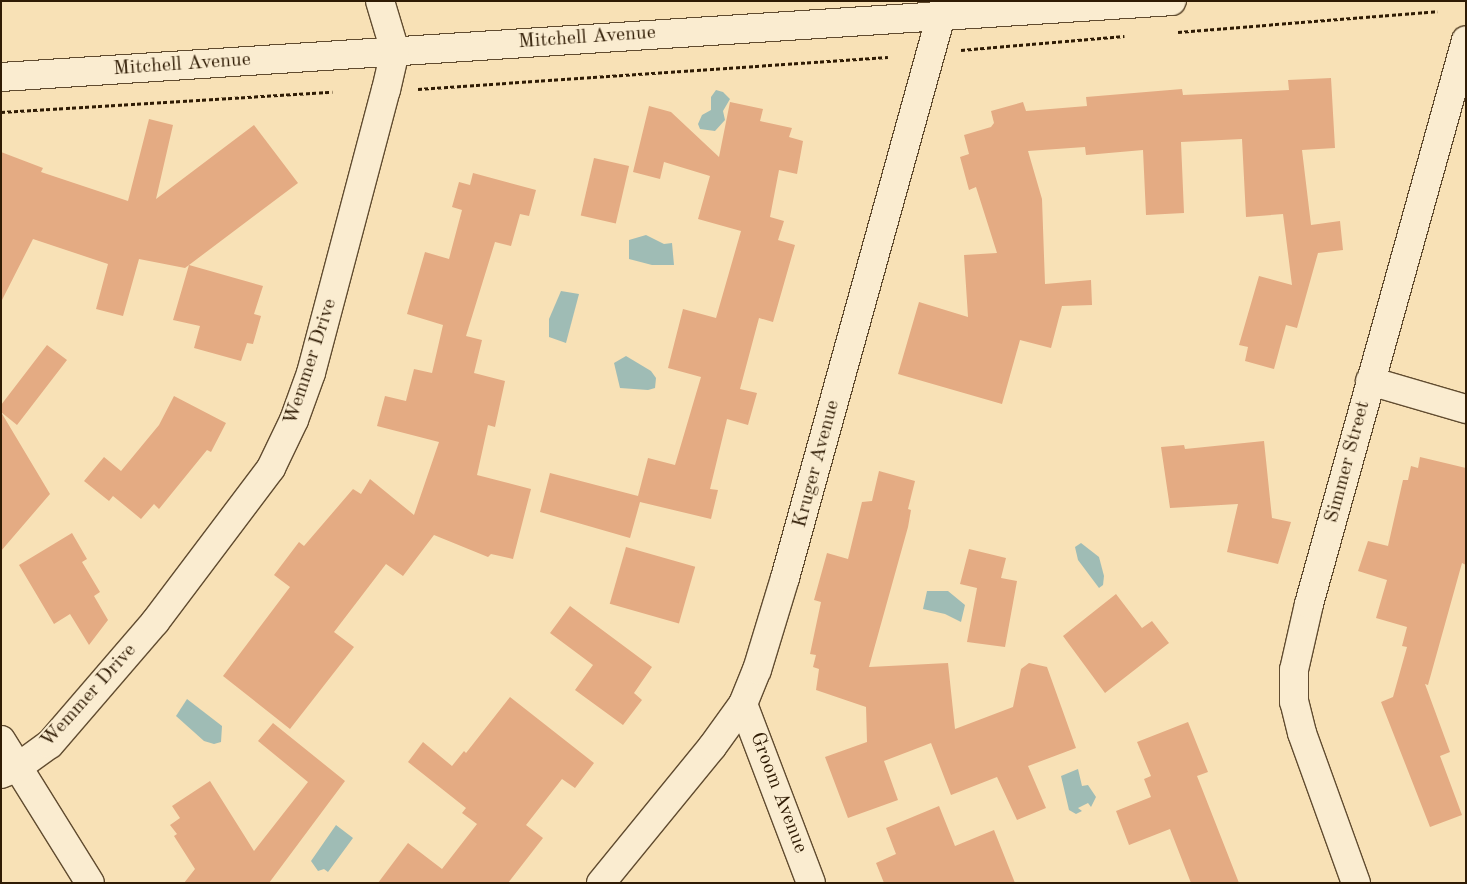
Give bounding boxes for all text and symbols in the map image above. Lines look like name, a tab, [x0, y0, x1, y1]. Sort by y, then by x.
street label: Mitchell Avenue	[517, 21, 657, 55]
street label: Mitchell Avenue	[112, 48, 252, 82]
street label: Wemmer Drive	[279, 296, 343, 428]
street label: Kruger Avenue	[788, 397, 846, 531]
street label: Simmer Street	[1320, 398, 1376, 526]
street label: Wemmer Drive	[36, 639, 142, 753]
street label: Groom Avenue	[744, 729, 812, 857]

